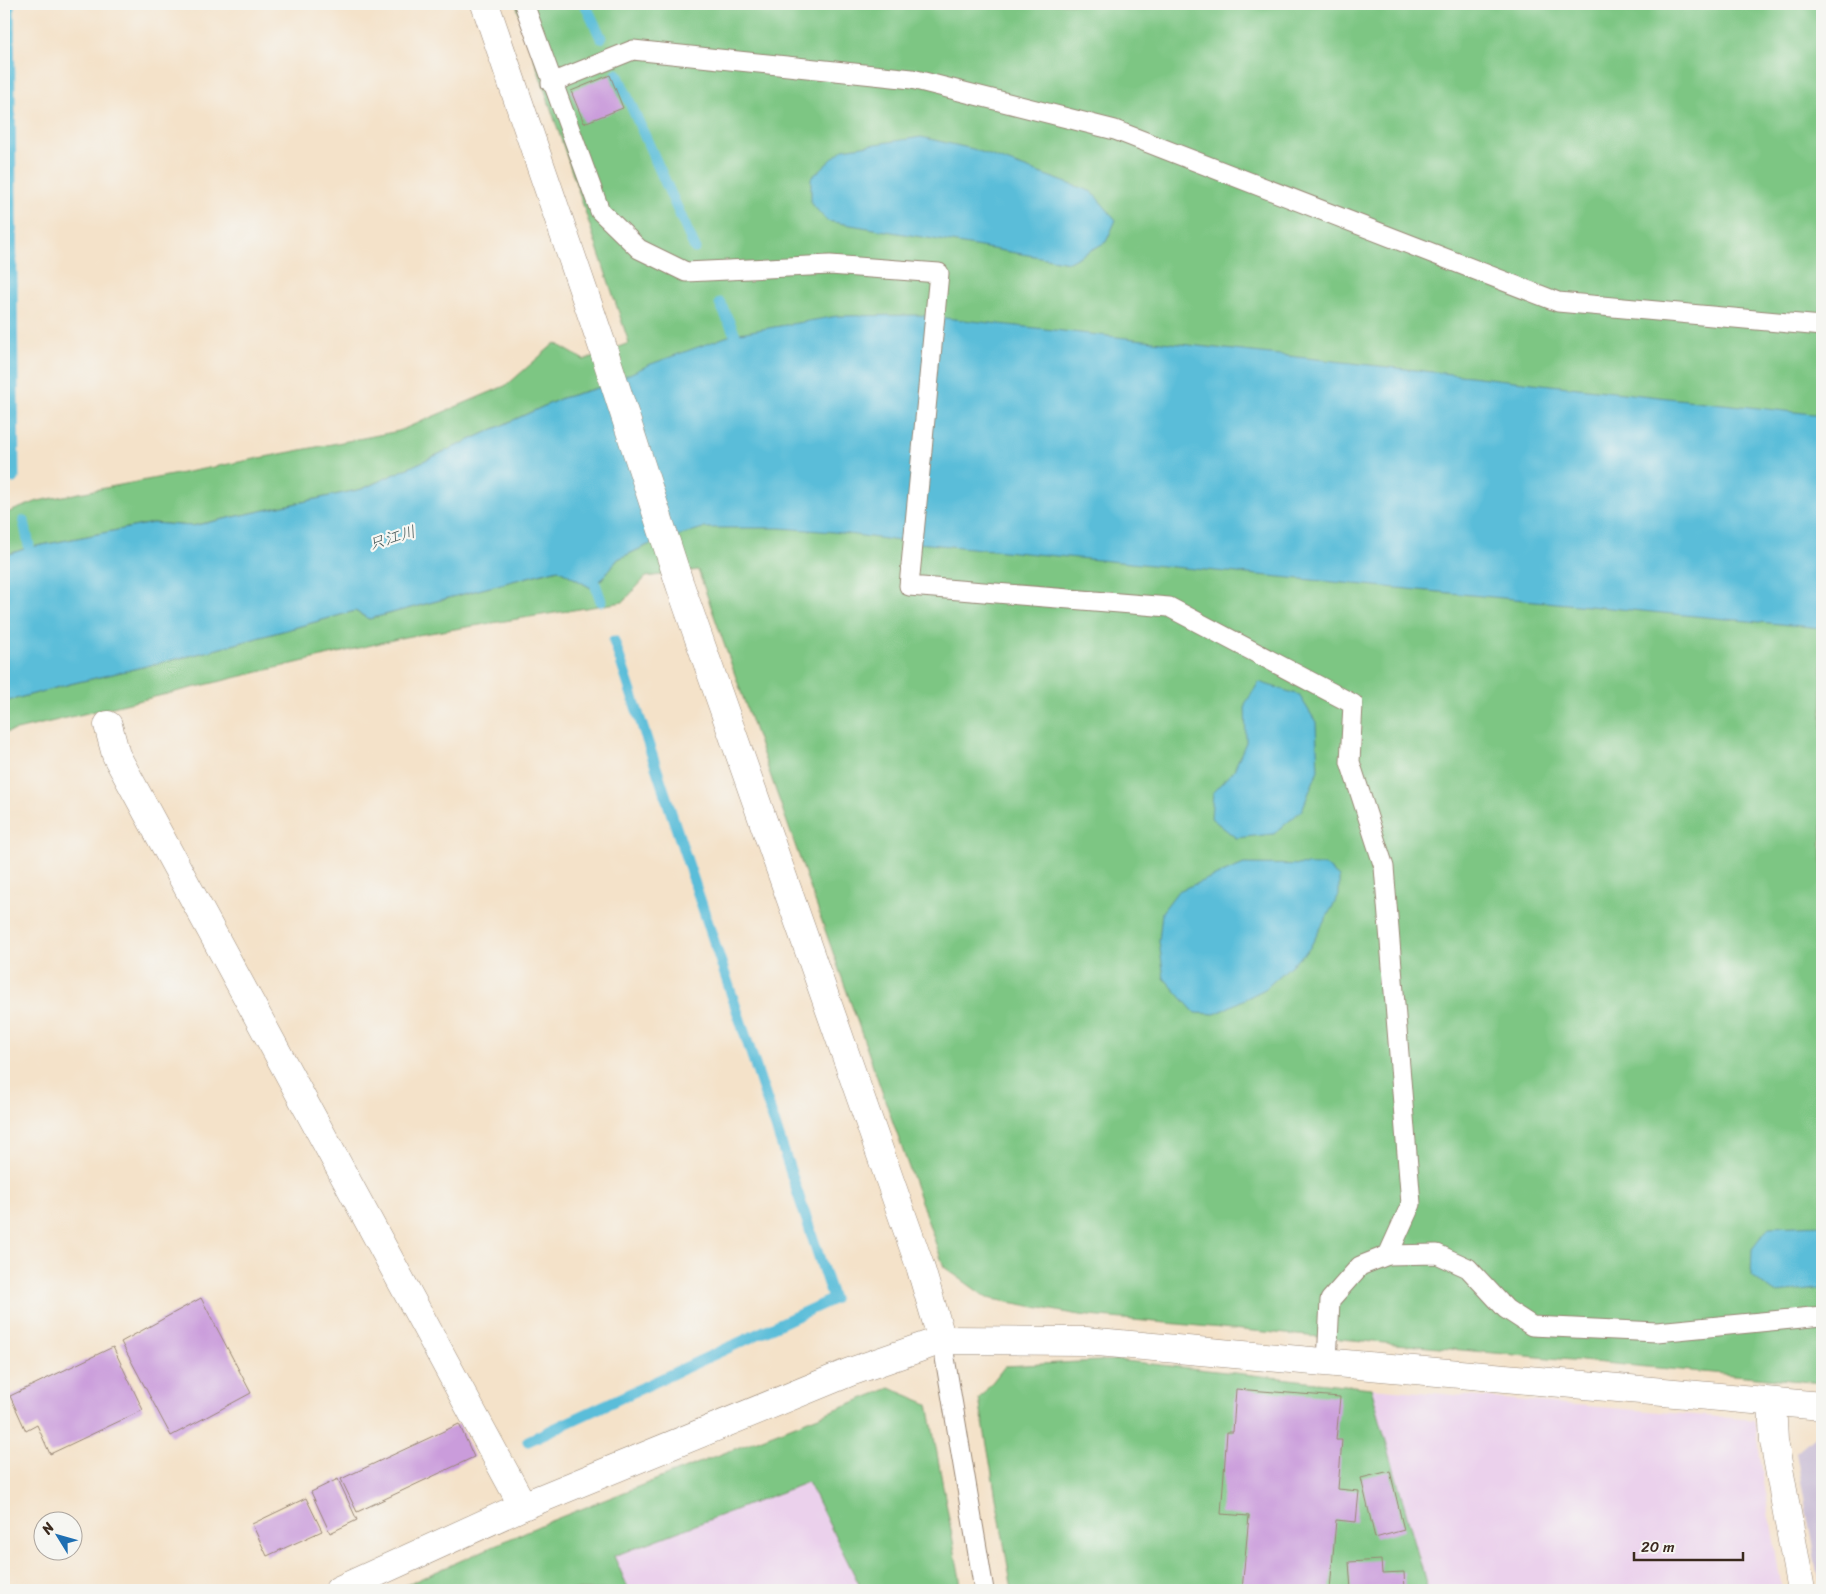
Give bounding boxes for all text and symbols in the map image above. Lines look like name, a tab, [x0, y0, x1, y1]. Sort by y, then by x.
water label: 只江川	[365, 517, 419, 558]
north arrow	[32, 1512, 82, 1562]
text: N	[35, 1517, 61, 1541]
scale bar	[1634, 1529, 1742, 1561]
text: 20 m	[1641, 1534, 1675, 1560]

